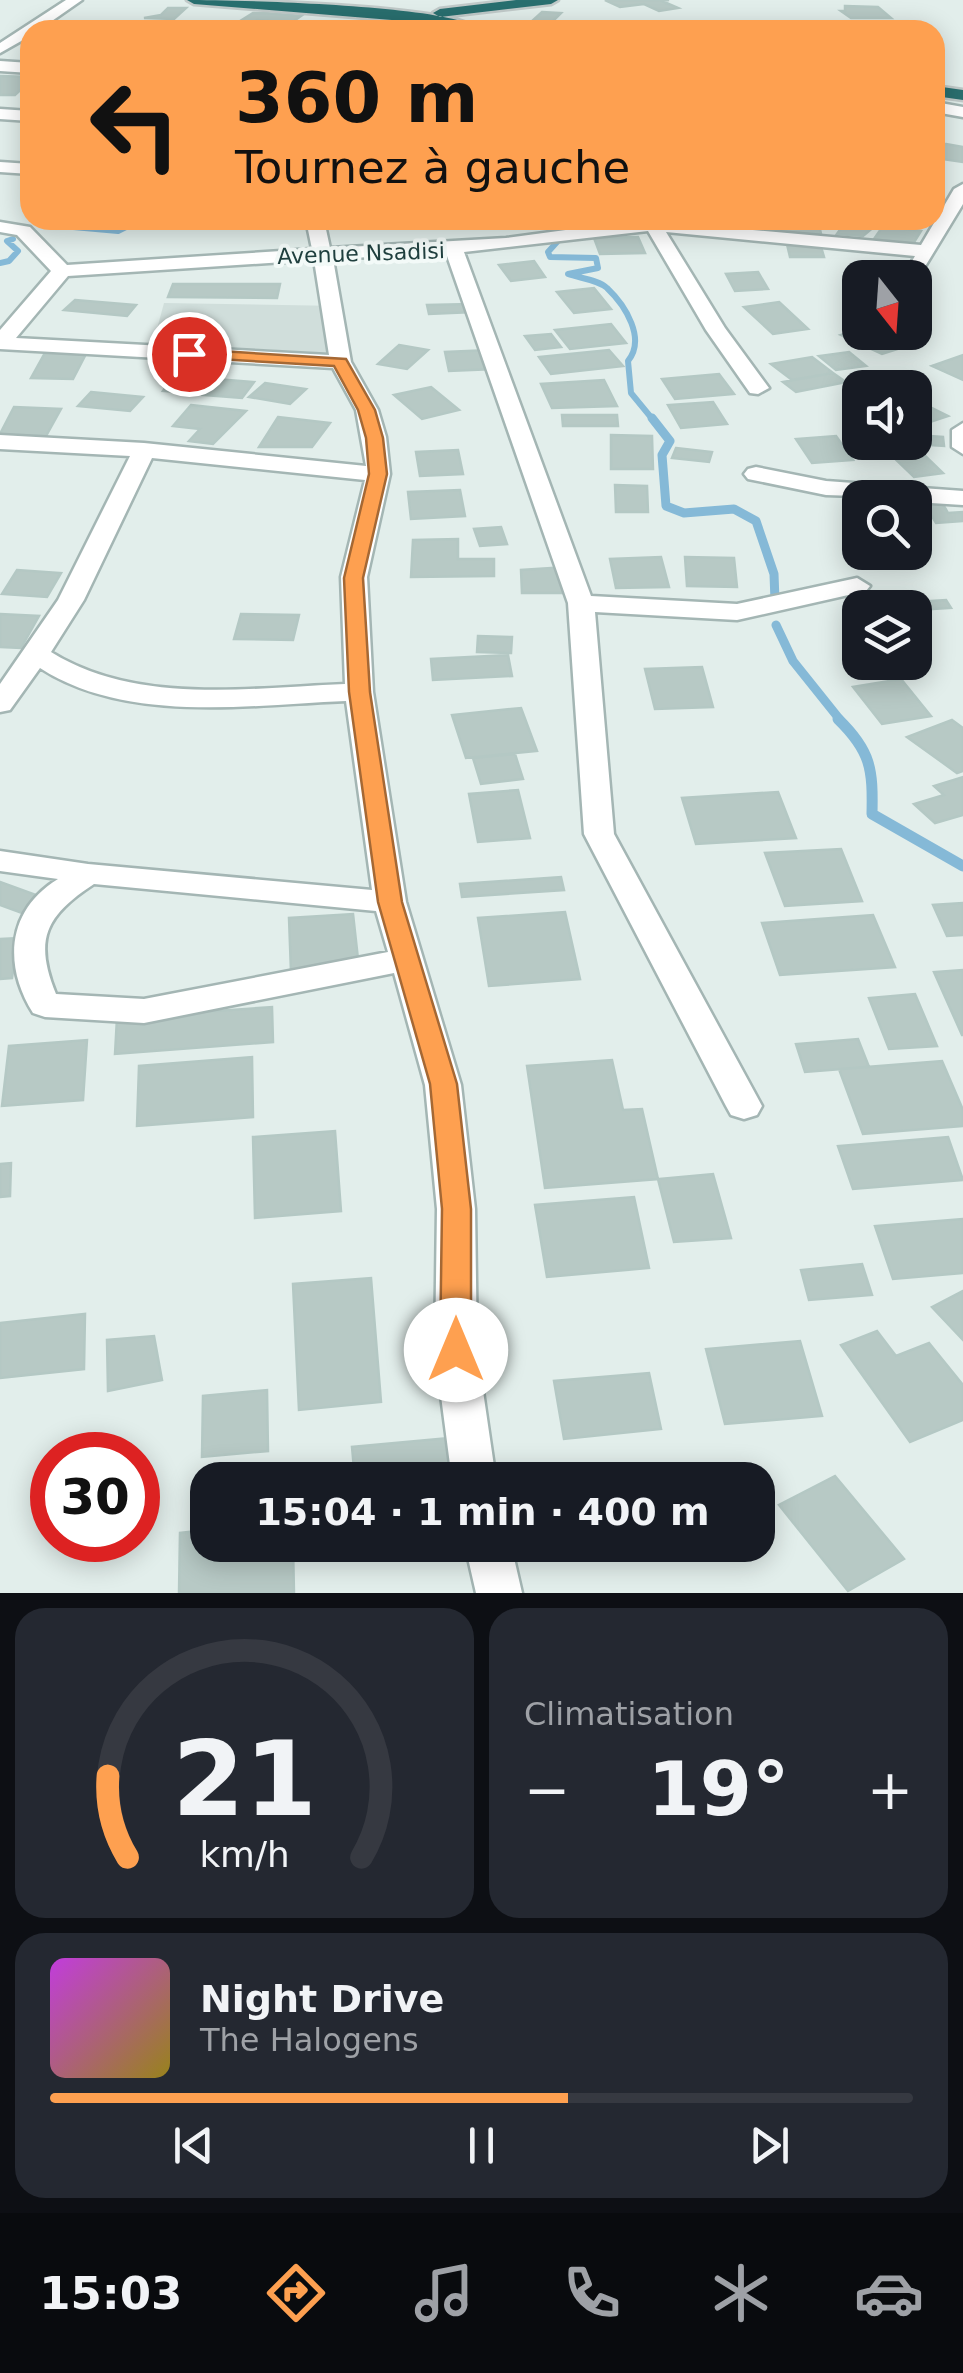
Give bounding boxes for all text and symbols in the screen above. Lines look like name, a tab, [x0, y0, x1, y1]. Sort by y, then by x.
text: 360 m	[235, 57, 478, 139]
icon: left	[70, 60, 200, 190]
text: Tournez à gauche	[235, 141, 630, 194]
street label: Avenue Nsadisi	[277, 238, 445, 269]
north arrow	[842, 260, 932, 350]
map controls	[842, 260, 932, 680]
pin	[147, 312, 232, 397]
icon: arrive	[162, 327, 217, 382]
button: sound	[842, 370, 932, 460]
button: search	[842, 480, 932, 570]
button: layers	[842, 590, 932, 680]
position arrow	[404, 1298, 508, 1402]
speed limit sign: 30	[30, 1432, 160, 1562]
text: 15:04 · 1 min · 400 m	[255, 1490, 710, 1534]
text: Climatisation	[524, 1695, 734, 1733]
text: 21	[172, 1718, 317, 1840]
text: 19°	[648, 1745, 789, 1833]
text: −	[524, 1758, 570, 1822]
text: +	[867, 1758, 913, 1822]
text: km/h	[199, 1834, 290, 1875]
text: Night Drive	[200, 1977, 444, 2021]
text: The Halogens	[200, 2021, 419, 2059]
icon: previous	[166, 2118, 221, 2173]
icon: pause	[454, 2118, 509, 2173]
icon: next	[742, 2118, 797, 2173]
icon: directions	[261, 2258, 331, 2328]
icon: music	[409, 2258, 479, 2328]
icon: phone	[557, 2258, 627, 2328]
icon: climate	[706, 2258, 776, 2328]
icon: car	[854, 2258, 924, 2328]
text: 15:03	[39, 2267, 182, 2320]

